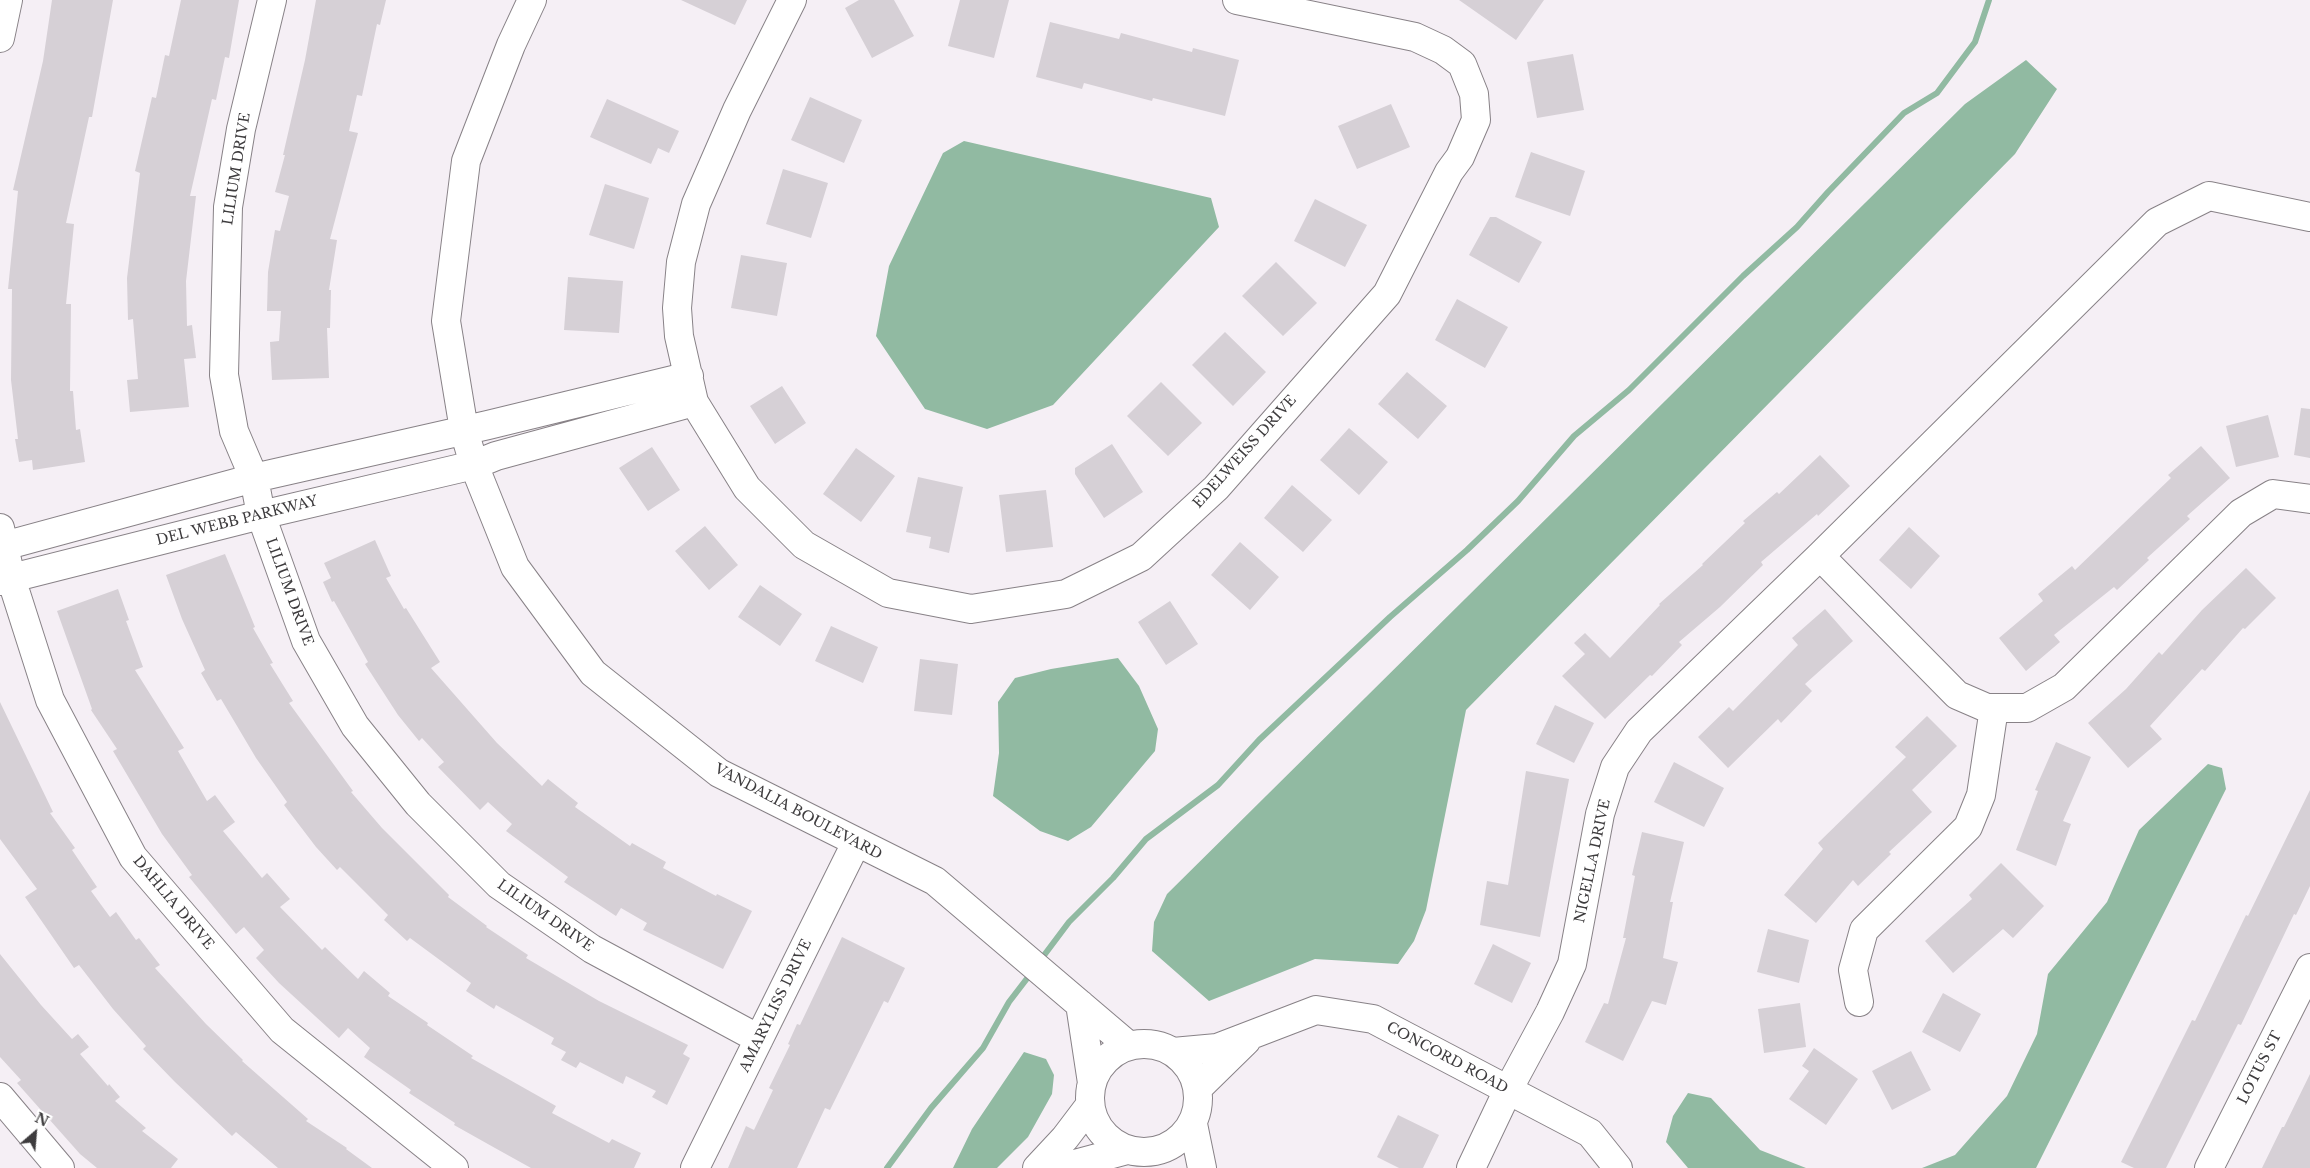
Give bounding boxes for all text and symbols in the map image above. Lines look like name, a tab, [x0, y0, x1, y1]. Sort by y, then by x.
street label: LILIUM DRIVE	[220, 112, 254, 226]
street label: EDELWEISS DRIVE	[1190, 392, 1300, 512]
street label: DEL WEBB PARKWAY	[155, 493, 319, 549]
street label: LILIUM DRIVE	[262, 536, 316, 648]
street label: VANDALIA BOULEVARD	[711, 761, 885, 863]
street label: NIGELLA DRIVE	[1572, 798, 1614, 924]
street label: DAHLIA DRIVE	[129, 853, 217, 953]
street label: LILIUM DRIVE	[494, 877, 596, 955]
street label: AMARYLISS DRIVE	[736, 937, 816, 1075]
street label: CONCORD ROAD	[1383, 1019, 1511, 1097]
street label: LOTUS ST	[2234, 1029, 2286, 1107]
north arrow	[10, 1108, 60, 1158]
text: N	[32, 1109, 52, 1131]

